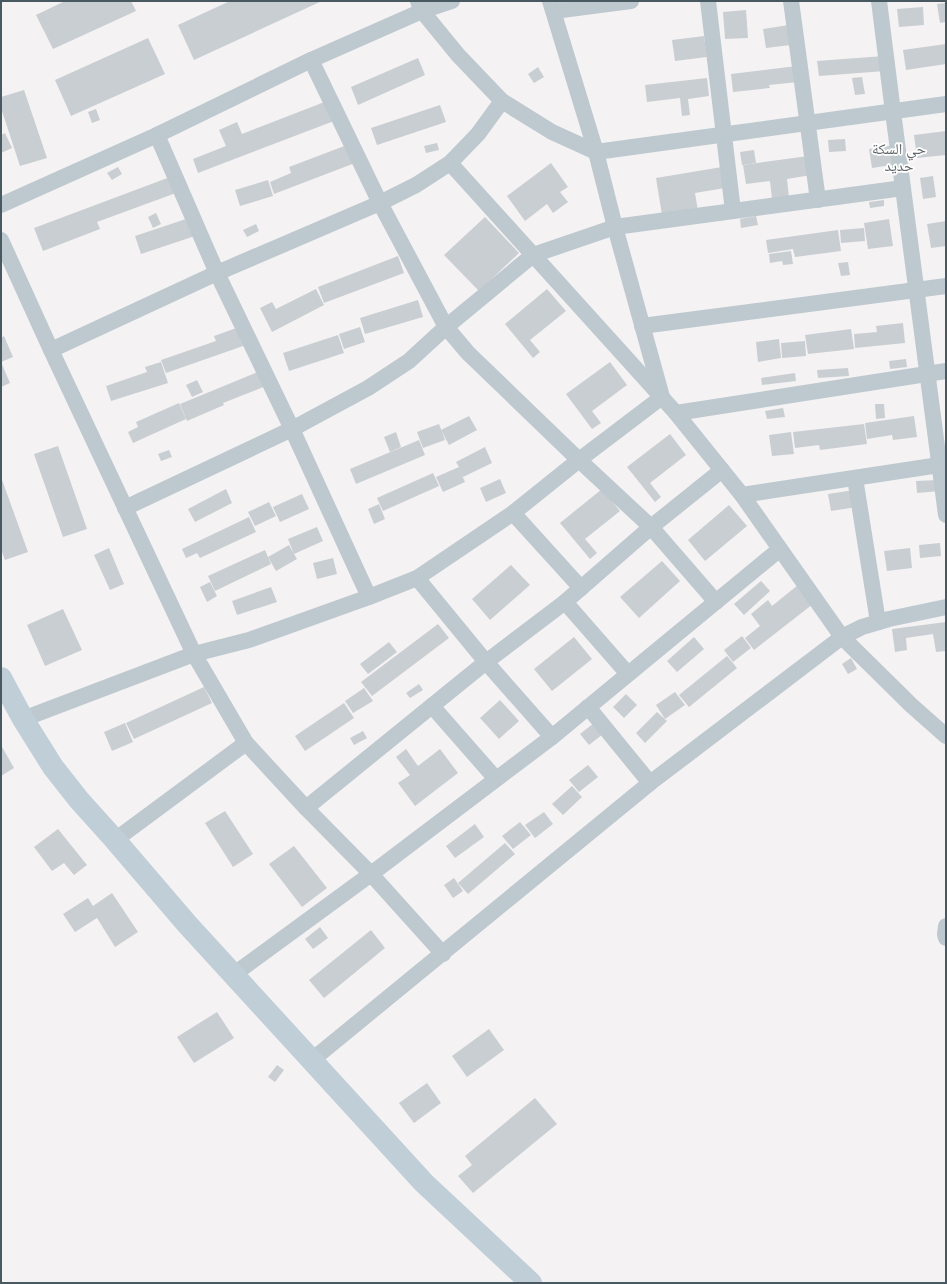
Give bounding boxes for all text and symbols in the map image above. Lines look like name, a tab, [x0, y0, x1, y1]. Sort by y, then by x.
district label: حي السكة حديد	[872, 138, 927, 176]

